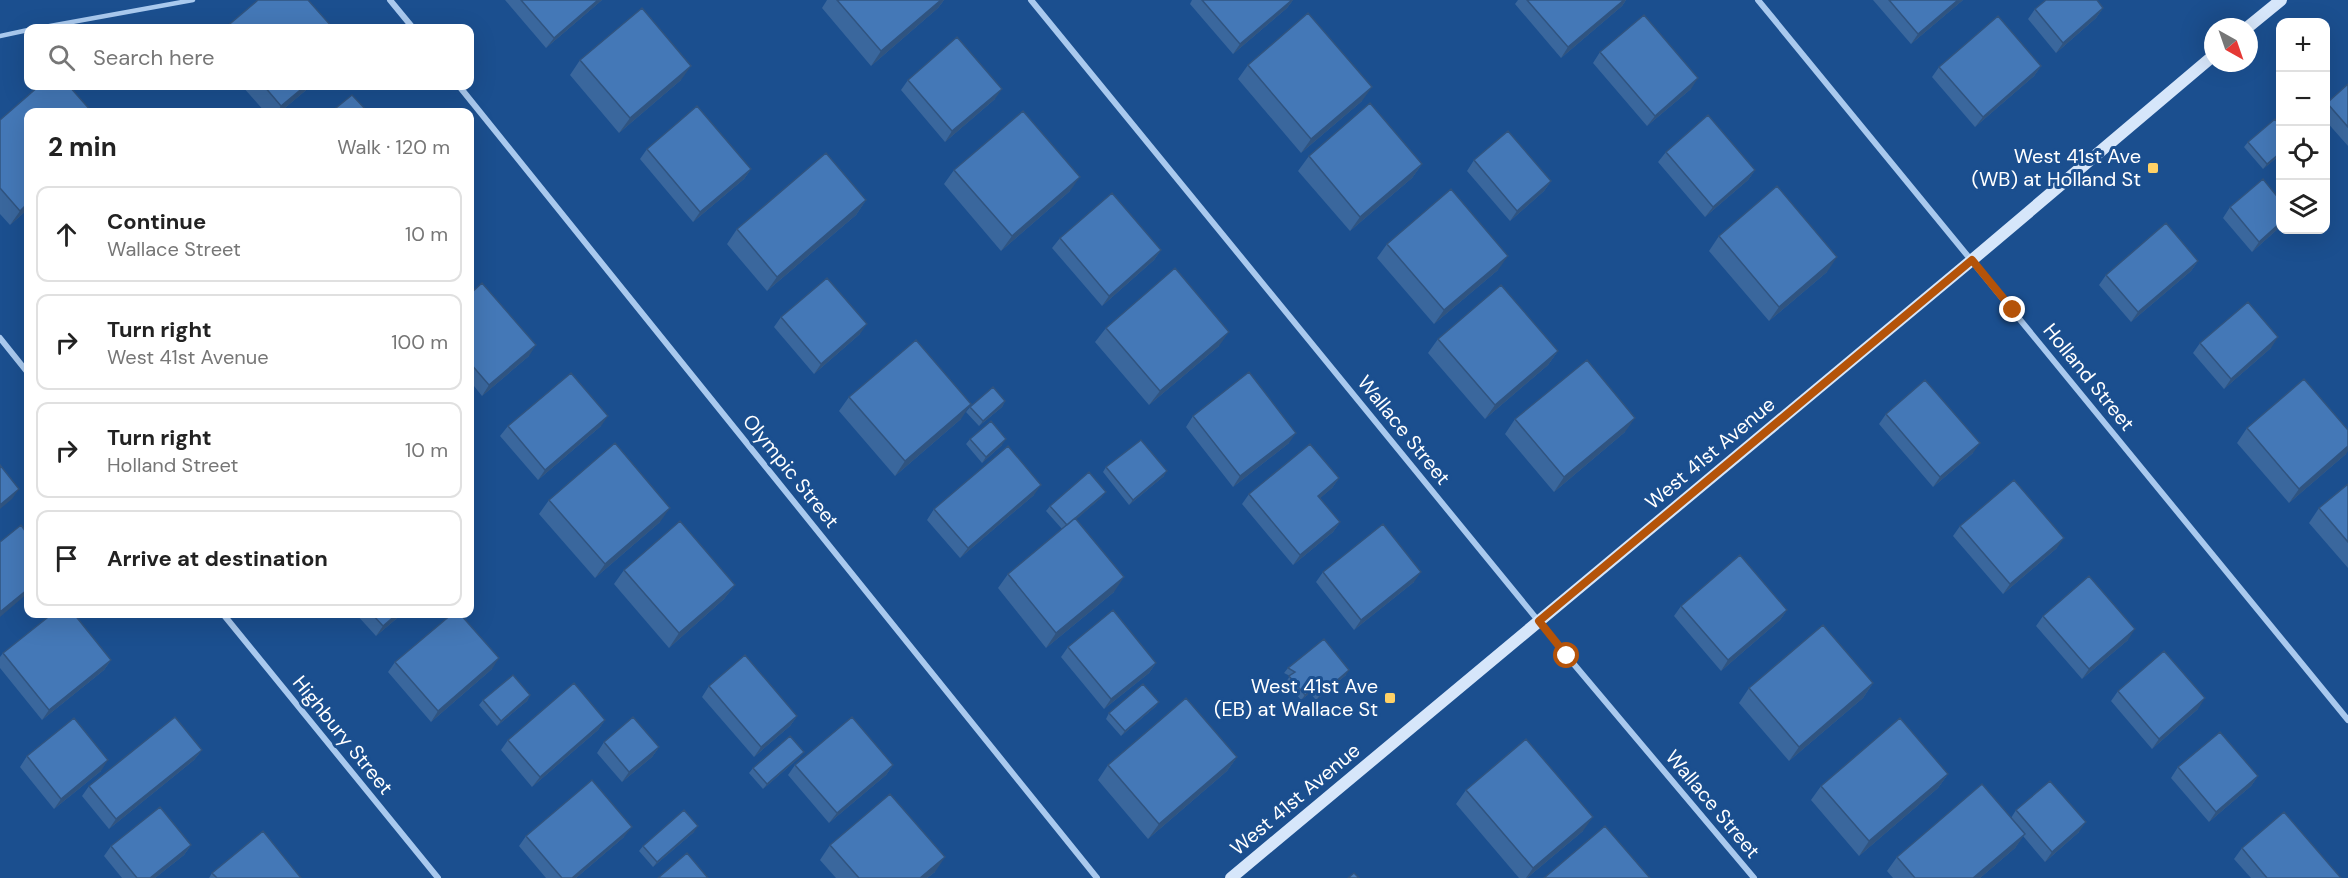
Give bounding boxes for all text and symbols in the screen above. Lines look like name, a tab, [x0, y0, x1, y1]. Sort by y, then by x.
north arrow	[2204, 18, 2258, 72]
map controls	[2276, 18, 2330, 234]
button: +	[2276, 18, 2330, 72]
search box	[24, 24, 474, 90]
icon: search	[45, 41, 78, 74]
text: Search here	[93, 43, 214, 72]
button: −	[2276, 72, 2330, 126]
button: locate	[2276, 126, 2330, 180]
text: 2 min	[48, 130, 117, 164]
text: Walk · 120 m	[337, 134, 450, 160]
place label: West 41st Ave (WB) at Holland St	[1972, 143, 2141, 192]
marker: West 41st Ave (WB) at Holland St	[2146, 161, 2160, 175]
button: layers	[2276, 180, 2330, 234]
text: Continue	[107, 207, 206, 236]
icon: ahead	[50, 218, 83, 251]
text: 10 m	[405, 221, 448, 247]
text: Wallace Street	[107, 236, 241, 262]
route end	[1999, 296, 2025, 322]
text: Turn right	[107, 315, 212, 344]
street label: Holland Street	[2038, 318, 2141, 436]
icon: right	[50, 326, 83, 359]
text: 100 m	[391, 329, 448, 355]
text: West 41st Avenue	[107, 344, 269, 370]
street label: Wallace Street	[1352, 370, 1456, 490]
street label: West 41st Avenue	[1640, 391, 1780, 515]
street label: Olympic Street	[737, 409, 845, 534]
text: Turn right	[107, 423, 212, 452]
icon: right	[50, 434, 83, 467]
text: 10 m	[405, 437, 448, 463]
text: Holland Street	[107, 452, 238, 478]
icon: arrive	[50, 542, 83, 575]
text: Arrive at destination	[107, 544, 328, 573]
route start	[1553, 642, 1579, 668]
street label: Highbury Street	[287, 670, 399, 800]
place label: West 41st Ave (EB) at Wallace St	[1214, 673, 1378, 722]
marker: West 41st Ave (EB) at Wallace St	[1383, 691, 1397, 705]
street label: West 41st Avenue	[1225, 737, 1365, 861]
street label: Wallace Street	[1660, 744, 1766, 864]

